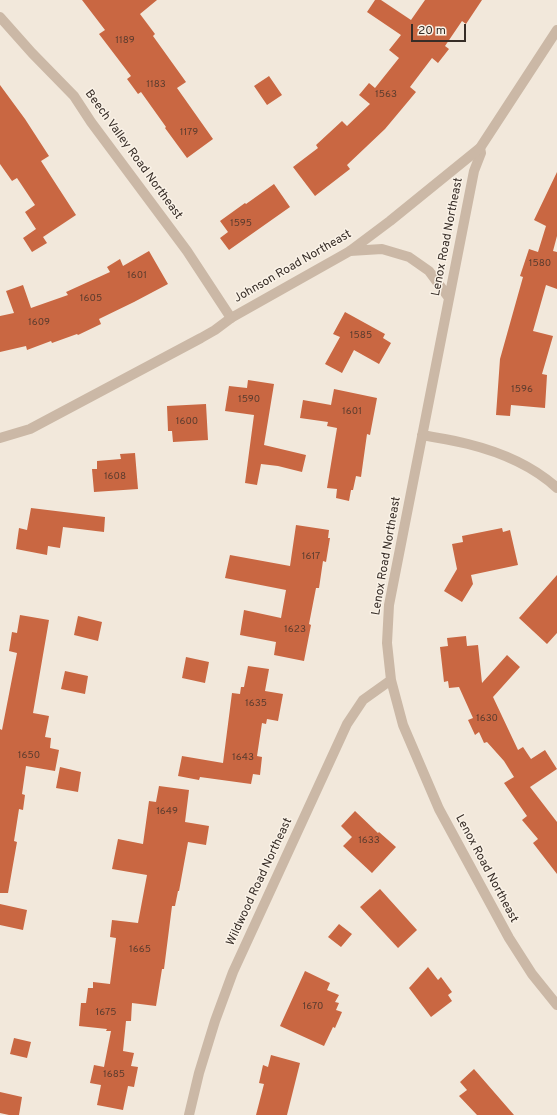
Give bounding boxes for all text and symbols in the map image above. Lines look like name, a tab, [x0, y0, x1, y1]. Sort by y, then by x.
scale bar	[413, 16, 468, 42]
text: 20 m	[418, 23, 446, 39]
house number: 1189	[115, 35, 135, 47]
house number: 1183	[146, 79, 166, 91]
street label: Beech Valley Road Northeast	[81, 87, 185, 223]
house number: 1563	[375, 89, 397, 101]
house number: 1179	[180, 127, 198, 139]
street label: Lenox Road Northeast	[429, 177, 467, 297]
house number: 1595	[230, 218, 252, 230]
street label: Johnson Road Northeast	[232, 227, 354, 307]
house number: 1580	[529, 258, 551, 270]
house number: 1601	[127, 270, 147, 282]
house number: 1605	[80, 293, 102, 305]
house number: 1609	[28, 317, 50, 329]
house number: 1585	[350, 330, 372, 342]
house number: 1596	[511, 384, 533, 396]
house number: 1590	[238, 394, 260, 406]
house number: 1601	[342, 406, 362, 418]
house number: 1600	[176, 416, 198, 428]
house number: 1608	[104, 471, 126, 483]
street label: Lenox Road Northeast	[369, 496, 405, 616]
house number: 1617	[302, 551, 320, 563]
house number: 1623	[284, 624, 306, 636]
house number: 1635	[245, 698, 267, 710]
house number: 1630	[476, 713, 498, 725]
house number: 1650	[18, 750, 40, 762]
house number: 1643	[232, 752, 254, 764]
house number: 1649	[156, 806, 178, 818]
street label: Lenox Road Northeast	[451, 813, 521, 925]
street label: Wildwood Road Northeast	[224, 816, 296, 948]
house number: 1633	[358, 835, 380, 847]
house number: 1665	[129, 944, 151, 956]
house number: 1670	[303, 1001, 323, 1013]
house number: 1675	[96, 1007, 116, 1019]
house number: 1685	[103, 1069, 125, 1081]

